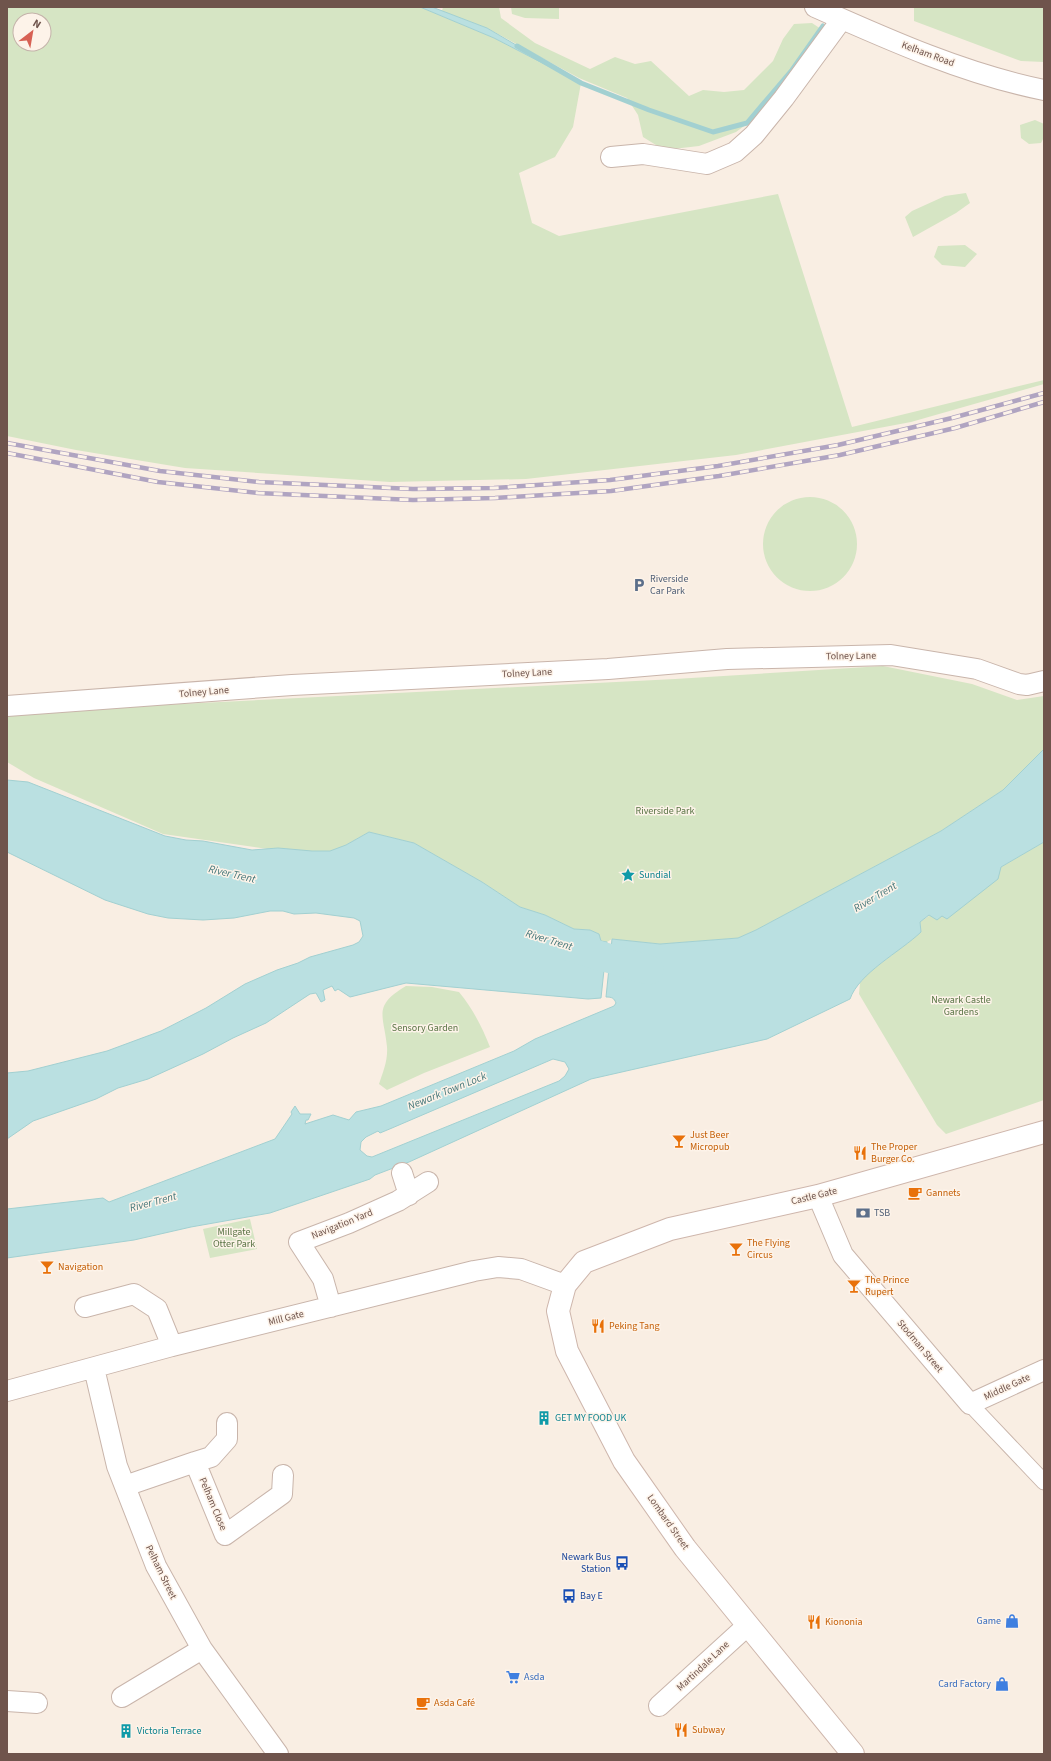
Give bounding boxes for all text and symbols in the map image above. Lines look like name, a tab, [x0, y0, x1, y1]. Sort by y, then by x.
north arrow	[12, 12, 52, 52]
text: N	[30, 16, 44, 32]
street label: Kelham Road	[900, 38, 956, 70]
place label: Riverside Car Park	[650, 572, 688, 598]
parking icon: Riverside Car Park	[631, 577, 647, 593]
street label: Tolney Lane	[826, 649, 876, 663]
street label: Tolney Lane	[502, 665, 552, 681]
street label: Tolney Lane	[178, 683, 230, 701]
park label: Riverside Park	[635, 804, 695, 818]
water label: River Trent	[207, 861, 257, 887]
place icon: Sundial	[620, 867, 636, 883]
place label: Sundial	[639, 868, 671, 882]
water label: River Trent	[851, 878, 900, 916]
water label: River Trent	[524, 926, 574, 954]
park label: Newark Castle Gardens	[931, 993, 991, 1019]
park label: Sensory Garden	[392, 1021, 458, 1035]
water label: Newark Town Lock	[405, 1068, 489, 1114]
place label: Just Beer Micropub	[690, 1128, 730, 1154]
bar icon: Just Beer Micropub	[671, 1133, 687, 1149]
place label: The Proper Burger Co.	[871, 1140, 918, 1166]
restaurant icon: The Proper Burger Co.	[852, 1145, 868, 1161]
street label: Castle Gate	[790, 1184, 838, 1208]
cafe icon: Gannets	[907, 1185, 923, 1201]
place label: Gannets	[926, 1186, 960, 1200]
water label: River Trent	[128, 1188, 178, 1215]
street label: Navigation Yard	[309, 1205, 375, 1243]
bank icon: TSB	[855, 1205, 871, 1221]
place label: TSB	[874, 1206, 890, 1220]
park label: Millgate Otter Park	[213, 1225, 255, 1251]
place label: The Flying Circus	[747, 1236, 790, 1262]
bar icon: The Flying Circus	[728, 1241, 744, 1257]
bar icon: Navigation	[39, 1259, 55, 1275]
place label: Navigation	[58, 1260, 103, 1274]
place label: The Prince Rupert	[865, 1273, 909, 1299]
bar icon: The Prince Rupert	[846, 1278, 862, 1294]
street label: Mill Gate	[267, 1307, 305, 1329]
street label: Stodman Street	[894, 1317, 947, 1376]
restaurant icon: Peking Tang	[590, 1318, 606, 1334]
place label: Peking Tang	[609, 1319, 660, 1333]
street label: Middle Gate	[982, 1370, 1032, 1404]
building icon: GET MY FOOD UK	[536, 1410, 552, 1426]
place label: GET MY FOOD UK	[555, 1411, 627, 1425]
street label: Pelham Close	[196, 1475, 230, 1533]
street label: Lombard Street	[644, 1491, 693, 1553]
street label: Pelham Street	[142, 1543, 180, 1602]
place label: Newark Bus Station	[561, 1550, 611, 1576]
bus stop icon: Newark Bus Station	[614, 1555, 630, 1571]
bus stop icon: Bay E	[561, 1588, 577, 1604]
place label: Bay E	[580, 1589, 603, 1603]
shop icon: Game	[1004, 1613, 1020, 1629]
restaurant icon: Kiononia	[806, 1614, 822, 1630]
place label: Game	[977, 1614, 1001, 1628]
place label: Kiononia	[825, 1615, 863, 1629]
street label: Martindale Lane	[674, 1638, 732, 1694]
supermarket icon: Asda	[505, 1669, 521, 1685]
place label: Asda	[524, 1670, 544, 1684]
shop icon: Card Factory	[994, 1676, 1010, 1692]
place label: Card Factory	[938, 1677, 991, 1691]
cafe icon: Asda Café	[415, 1695, 431, 1711]
place label: Asda Café	[434, 1696, 475, 1710]
restaurant icon: Subway	[673, 1722, 689, 1738]
building icon: Victoria Terrace	[118, 1723, 134, 1739]
place label: Subway	[692, 1723, 725, 1737]
place label: Victoria Terrace	[137, 1724, 201, 1738]

